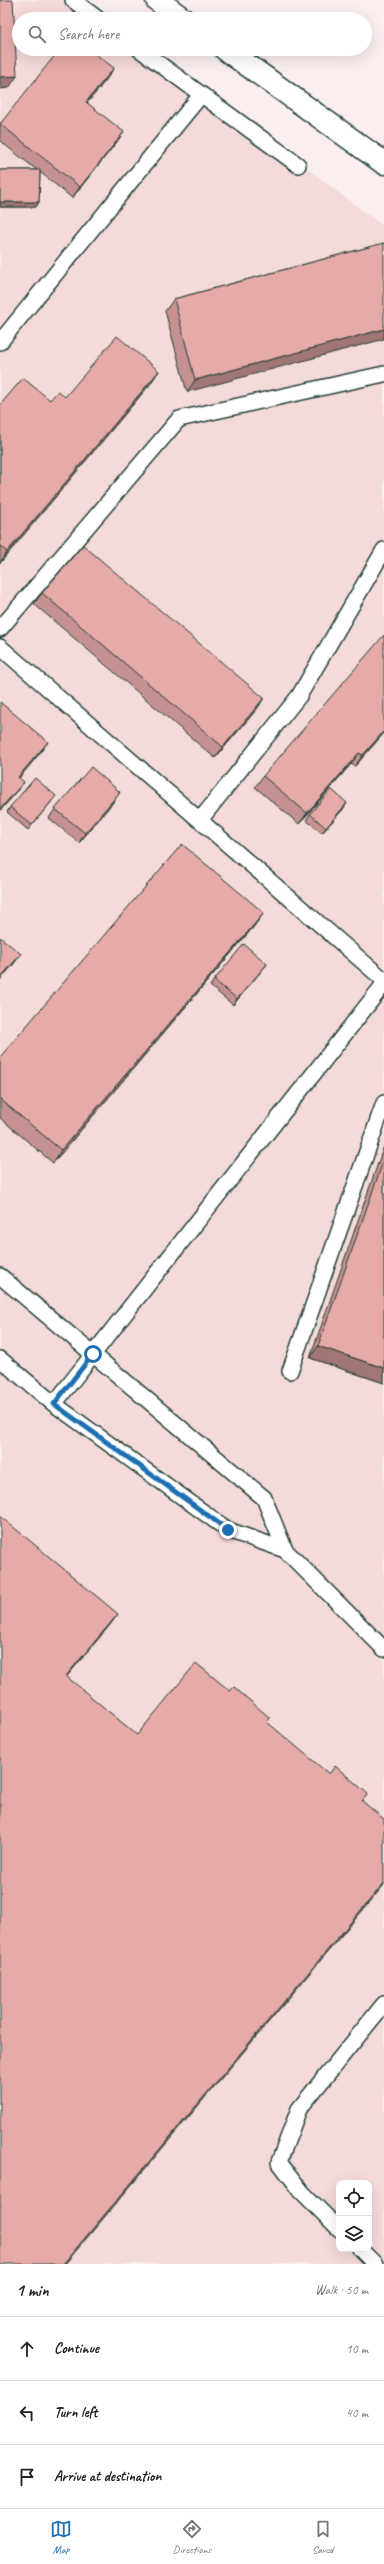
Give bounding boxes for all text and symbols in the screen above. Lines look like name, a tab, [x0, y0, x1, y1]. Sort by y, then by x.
search box	[12, 12, 372, 56]
icon: search	[26, 23, 48, 45]
text: Search here	[58, 25, 119, 44]
route start	[84, 1345, 102, 1363]
route end	[219, 1521, 237, 1539]
map controls	[336, 2180, 372, 2252]
button: locate	[336, 2180, 372, 2216]
button: layers	[336, 2216, 372, 2252]
text: 1 min	[16, 2280, 49, 2301]
text: Walk · 50 m	[315, 2282, 368, 2298]
icon: ahead	[16, 2338, 38, 2360]
text: Continue	[54, 2339, 99, 2358]
text: 10 m	[346, 2341, 368, 2357]
icon: left	[16, 2402, 38, 2424]
text: Turn left	[54, 2403, 97, 2422]
text: 40 m	[346, 2405, 368, 2421]
icon: arrive	[16, 2466, 38, 2488]
text: Arrive at destination	[54, 2467, 161, 2486]
tab: Map	[50, 2518, 72, 2556]
tab: Directions	[173, 2518, 211, 2556]
tab: Saved	[312, 2518, 334, 2556]

